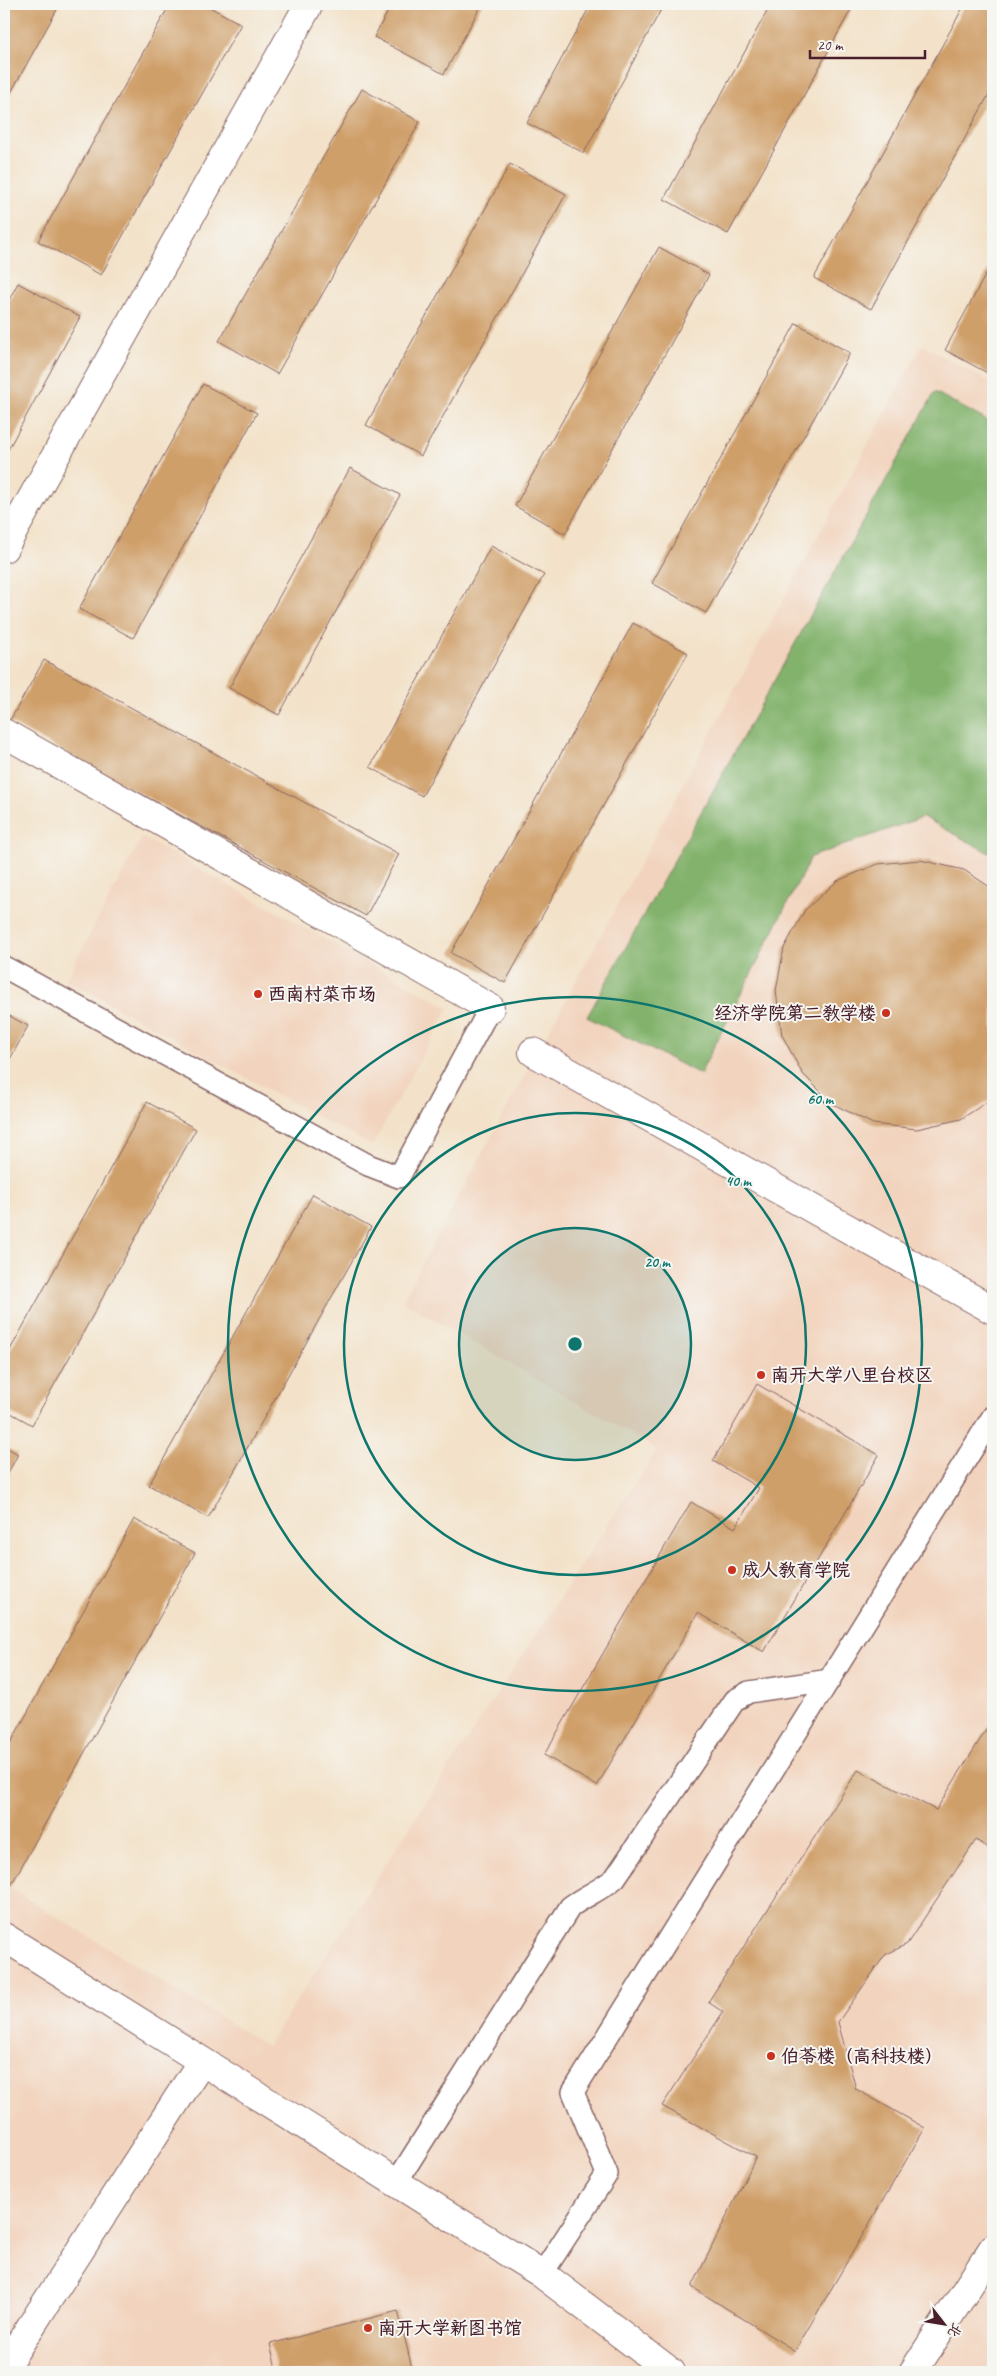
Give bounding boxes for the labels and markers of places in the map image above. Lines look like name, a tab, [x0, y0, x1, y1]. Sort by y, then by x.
place label: 西南村菜市场	[268, 983, 376, 1005]
marker: 西南村菜市场	[252, 988, 264, 1000]
place label: 经济学院第二教学楼	[714, 1002, 876, 1024]
marker: 经济学院第二教学楼	[880, 1007, 892, 1019]
centre of rings	[566, 1335, 584, 1353]
place label: 南开大学八里台校区	[771, 1364, 933, 1386]
marker: 南开大学八里台校区	[755, 1369, 767, 1381]
place label: 成人教育学院	[742, 1559, 850, 1581]
marker: 成人教育学院	[726, 1564, 738, 1576]
place label: 伯苓楼（高科技楼）	[781, 2045, 943, 2067]
marker: 伯苓楼（高科技楼）	[765, 2050, 777, 2062]
place label: 南开大学新图书馆	[378, 2317, 522, 2339]
marker: 南开大学新图书馆	[362, 2322, 374, 2334]

